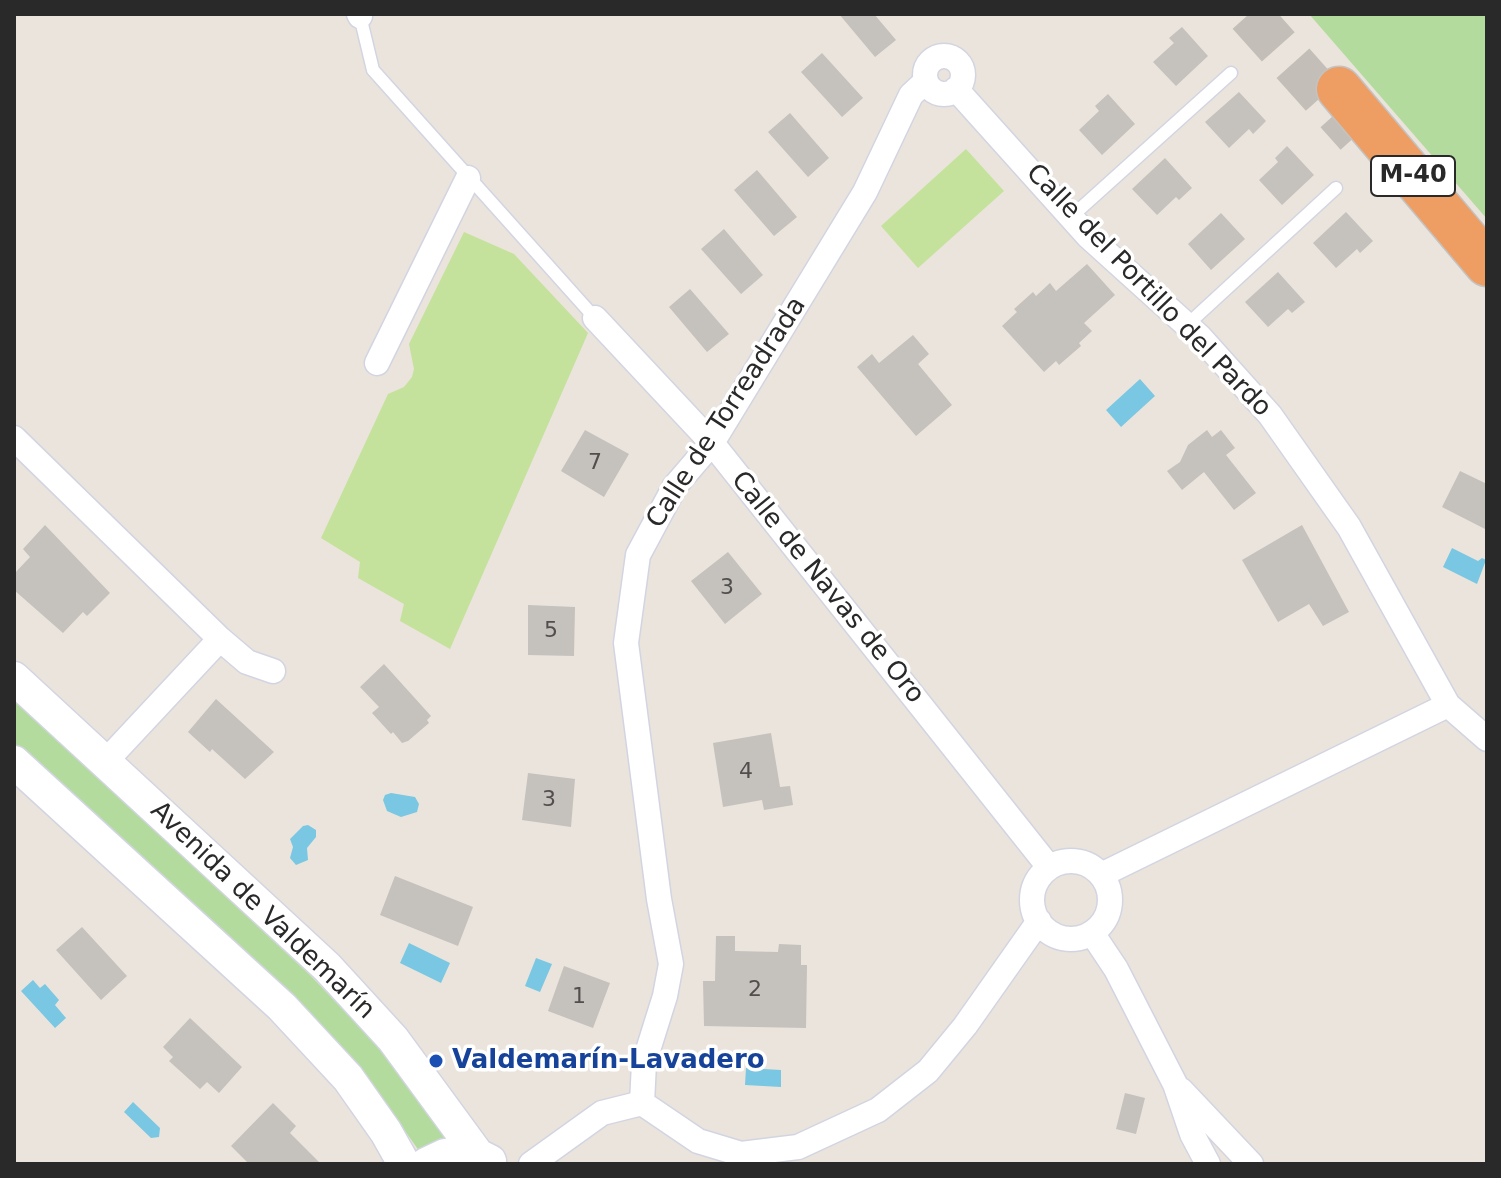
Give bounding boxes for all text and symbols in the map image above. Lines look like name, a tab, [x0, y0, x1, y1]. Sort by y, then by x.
road number: M-40	[1371, 156, 1455, 196]
street label: Calle del Portillo del Pardo	[1019, 158, 1277, 424]
street label: Calle de Torreadrada	[641, 292, 813, 534]
house number: 7	[588, 450, 602, 476]
street label: Calle de Navas de Oro	[724, 466, 930, 710]
house number: 3	[720, 575, 734, 601]
house number: 5	[544, 618, 558, 644]
house number: 4	[739, 759, 753, 785]
house number: 3	[542, 787, 556, 813]
street label: Avenida de Valdemarín	[143, 796, 381, 1026]
house number: 2	[748, 977, 762, 1003]
house number: 1	[572, 984, 586, 1010]
place label: Valdemarín-Lavadero	[452, 1045, 765, 1077]
marker: Valdemarín-Lavadero	[427, 1052, 445, 1070]

